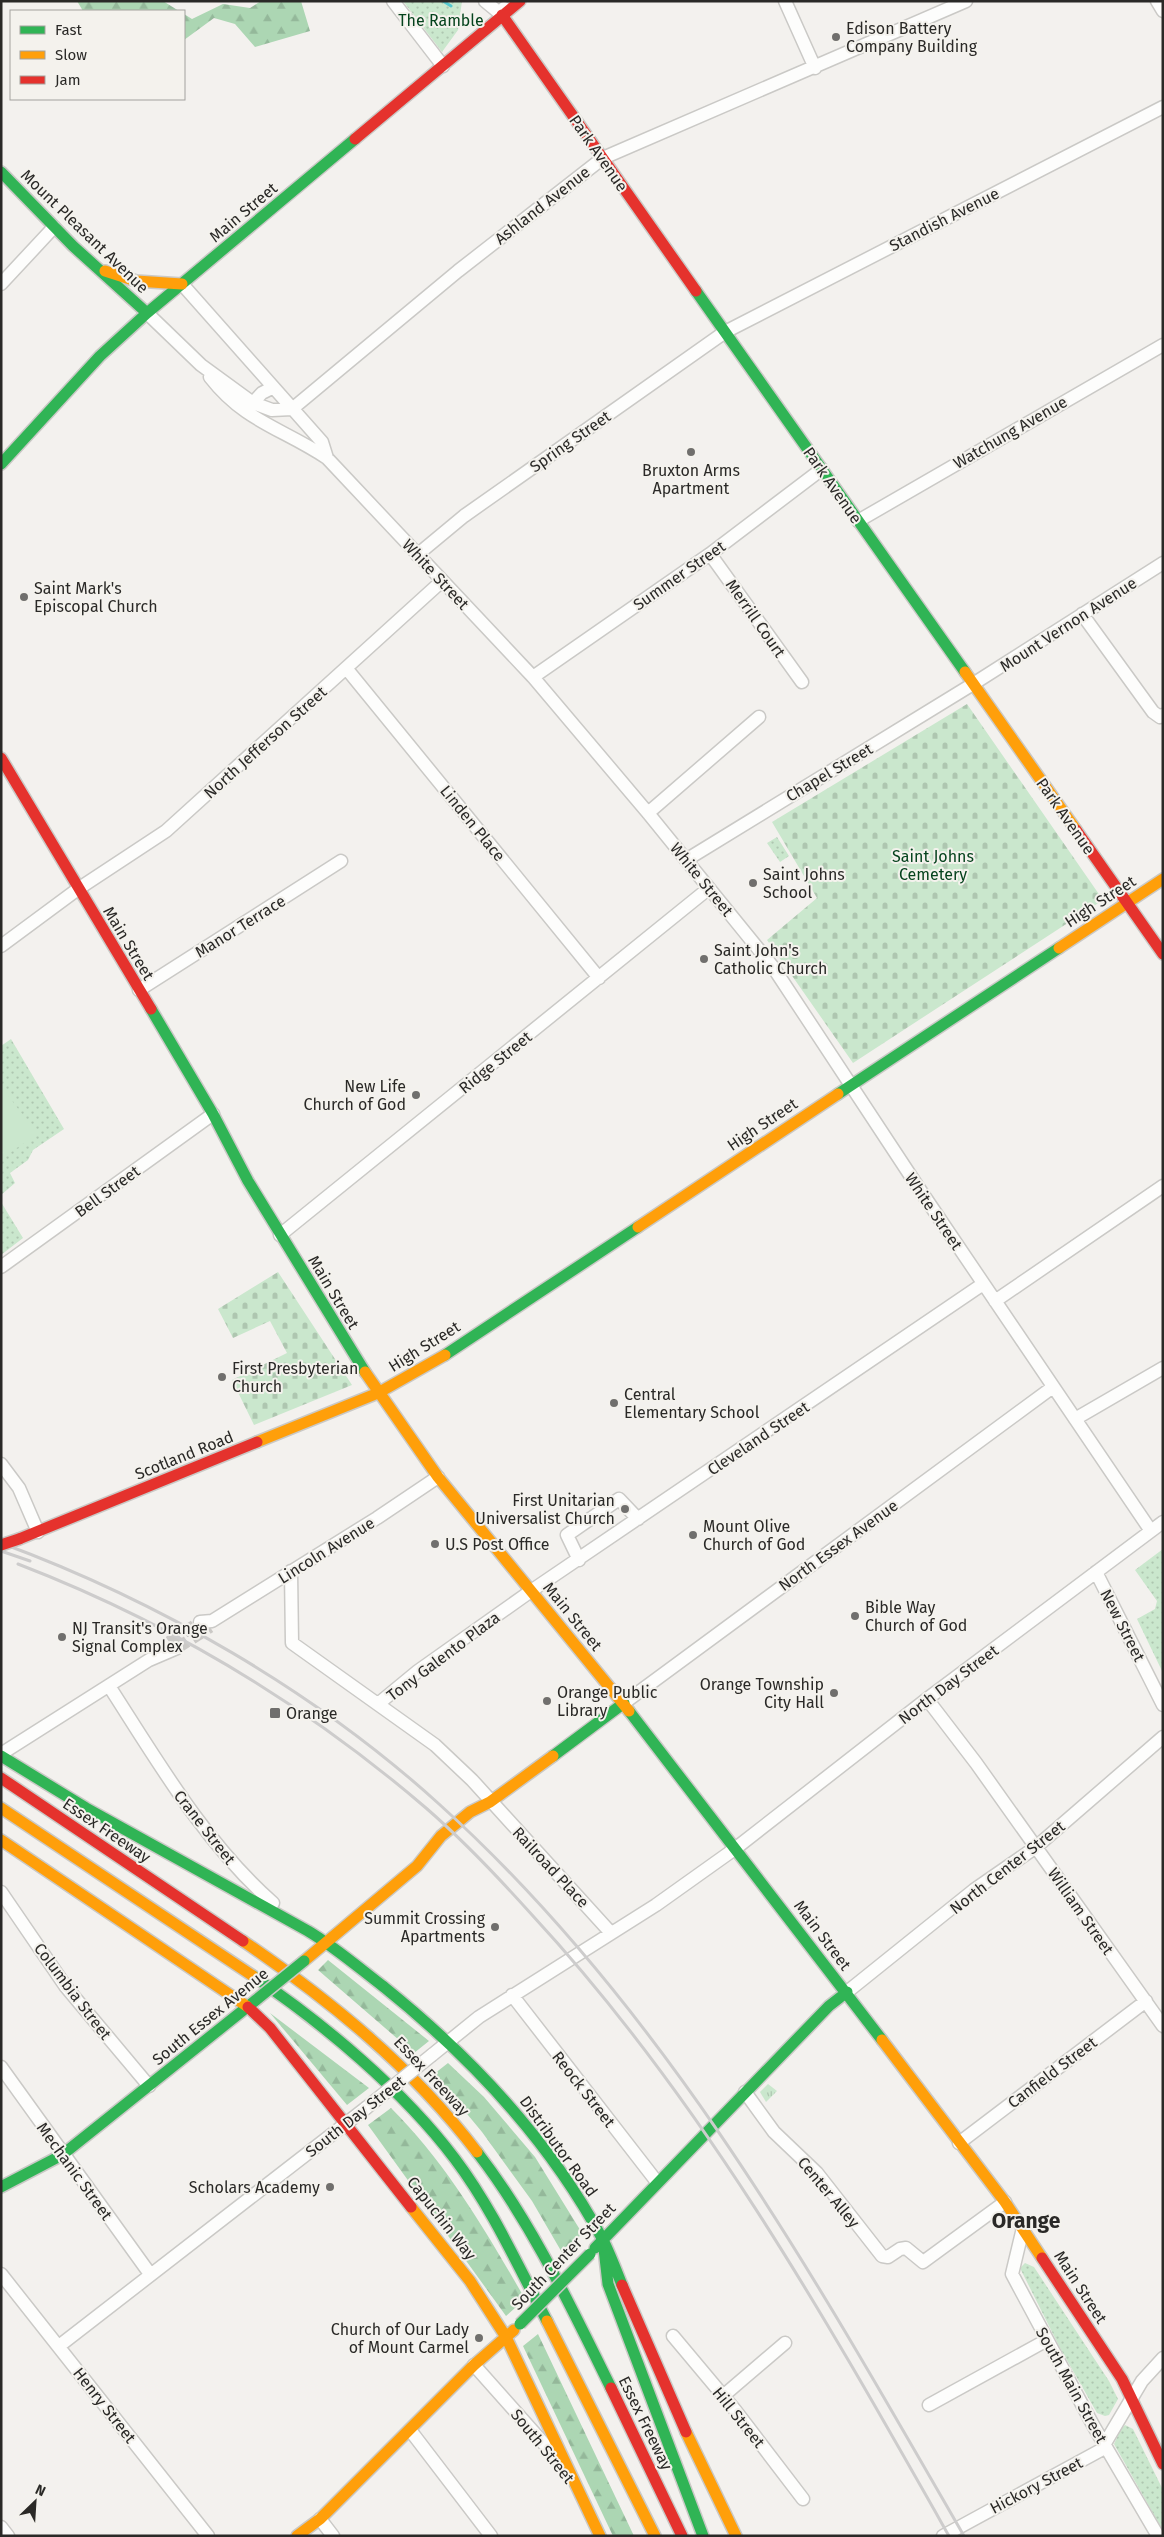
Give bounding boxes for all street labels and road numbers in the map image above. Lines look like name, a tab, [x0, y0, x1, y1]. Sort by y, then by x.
street label: Park Avenue	[565, 111, 632, 195]
street label: Ashland Avenue	[491, 162, 594, 248]
street label: Mount Pleasant Avenue	[17, 166, 152, 297]
street label: Main Street	[206, 178, 281, 246]
street label: Standish Avenue	[886, 184, 1002, 255]
street label: Watchung Avenue	[950, 392, 1071, 473]
street label: Spring Street	[526, 406, 615, 476]
street label: Park Avenue	[799, 443, 866, 527]
street label: White Street	[398, 535, 473, 614]
street label: Summer Street	[630, 537, 729, 614]
street label: Mount Vernon Avenue	[996, 573, 1140, 676]
street label: Merrill Court	[722, 576, 790, 661]
street label: North Jefferson Street	[200, 682, 331, 802]
street label: Chapel Street	[783, 739, 876, 806]
street label: Park Avenue	[1032, 774, 1099, 858]
street label: Linden Place	[436, 781, 509, 865]
street label: White Street	[666, 839, 737, 920]
street label: High Street	[1061, 871, 1139, 931]
street label: Manor Terrace	[192, 891, 289, 962]
street label: Main Street	[99, 903, 158, 984]
street label: Ridge Street	[455, 1027, 536, 1098]
street label: High Street	[723, 1094, 801, 1155]
street label: Bell Street	[71, 1161, 144, 1221]
street label: White Street	[901, 1169, 966, 1254]
street label: Main Street	[304, 1252, 363, 1333]
street label: High Street	[385, 1317, 464, 1376]
street label: Cleveland Street	[704, 1397, 813, 1479]
street label: Scotland Road	[132, 1427, 236, 1484]
street label: North Essex Avenue	[775, 1496, 902, 1595]
street label: Lincoln Avenue	[275, 1513, 378, 1588]
street label: Main Street	[539, 1578, 606, 1655]
street label: New Street	[1096, 1586, 1149, 1665]
street label: Tony Galento Plaza	[383, 1608, 504, 1705]
street label: North Day Street	[895, 1641, 1002, 1728]
street label: Crane Street	[170, 1786, 240, 1868]
street label: Essex Freeway	[59, 1794, 154, 1867]
street label: North Center Street	[946, 1816, 1069, 1918]
street label: Railroad Place	[508, 1823, 593, 1912]
street label: William Street	[1044, 1864, 1118, 1959]
street label: Main Street	[790, 1897, 855, 1974]
street label: Columbia Street	[30, 1939, 115, 2044]
street label: South Essex Avenue	[148, 1964, 272, 2069]
street label: Essex Freeway	[390, 2033, 473, 2120]
street label: Canfield Street	[1004, 2033, 1101, 2112]
street label: Reock Street	[548, 2048, 619, 2131]
street label: South Day Street	[302, 2072, 409, 2161]
street label: Distributor Road	[516, 2092, 601, 2200]
street label: Mechanic Street	[33, 2119, 117, 2224]
street label: Center Alley	[794, 2153, 864, 2232]
street label: Capuchin Way	[403, 2173, 480, 2264]
street label: South Center Street	[507, 2199, 620, 2314]
street label: Main Street	[1050, 2247, 1111, 2327]
street label: South Main Street	[1032, 2324, 1111, 2447]
street label: Henry Street	[69, 2364, 140, 2447]
street label: Essex Freeway	[615, 2373, 676, 2473]
street label: Hill Street	[708, 2383, 769, 2452]
street label: South Street	[507, 2405, 579, 2488]
street label: Hickory Street	[987, 2453, 1086, 2518]

